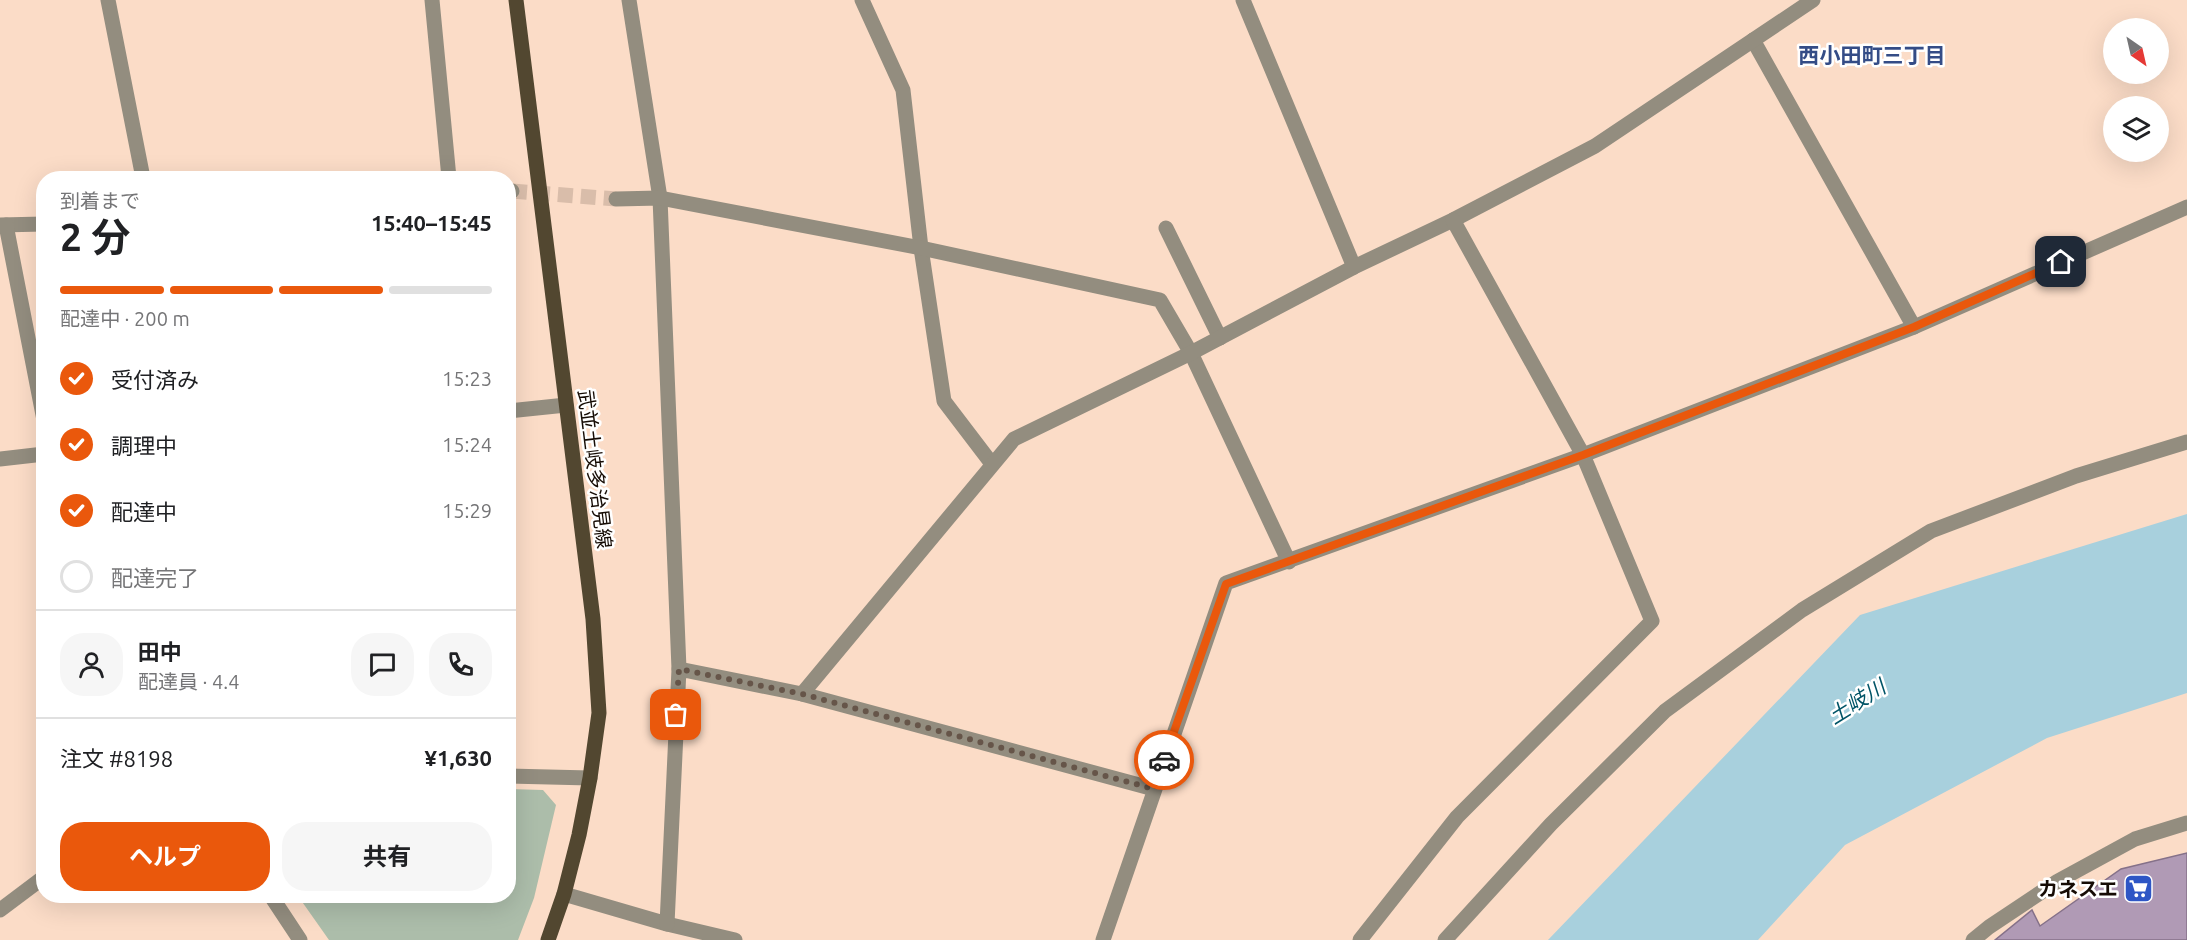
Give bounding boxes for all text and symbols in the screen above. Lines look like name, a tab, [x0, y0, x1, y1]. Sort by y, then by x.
north arrow	[2103, 18, 2169, 84]
map controls	[2103, 18, 2169, 162]
district label: 西小田町三丁目	[1799, 43, 1946, 67]
button: layers	[2103, 96, 2169, 162]
text: 到着まで	[60, 189, 140, 212]
text: 15:40–15:45	[371, 210, 492, 235]
text: 2 分	[60, 215, 130, 258]
pin	[2035, 236, 2086, 287]
icon: home	[2044, 245, 2077, 278]
text: 配達中 · 200 m	[60, 307, 190, 330]
icon: check	[60, 362, 93, 395]
text: 受付済み	[111, 367, 199, 392]
text: 15:23	[442, 367, 492, 390]
street label: 武並土岐多治見線	[574, 388, 617, 550]
icon: check	[60, 428, 93, 461]
text: 調理中	[111, 433, 177, 458]
text: 15:24	[442, 433, 492, 456]
icon: check	[60, 494, 93, 527]
text: 配達中	[111, 499, 177, 524]
text: 15:29	[442, 499, 492, 522]
text: 配達完了	[111, 565, 199, 590]
button: person	[60, 633, 123, 696]
button: chat	[351, 633, 414, 696]
button: phone	[429, 633, 492, 696]
text: 田中	[138, 639, 182, 664]
text: 配達員 · 4.4	[138, 670, 240, 693]
water label: 土岐川	[1823, 673, 1891, 728]
pin	[650, 689, 701, 740]
icon: bag	[659, 698, 692, 731]
courier	[1134, 730, 1194, 790]
icon: car	[1148, 744, 1181, 777]
text: ¥1,630	[425, 745, 492, 770]
text: 注文 #8198	[60, 746, 173, 771]
button: ヘルプ	[60, 822, 270, 891]
button: 共有	[282, 822, 492, 891]
supermarket icon: カネスエ	[2123, 873, 2155, 905]
place label: カネスエ	[2038, 877, 2118, 900]

